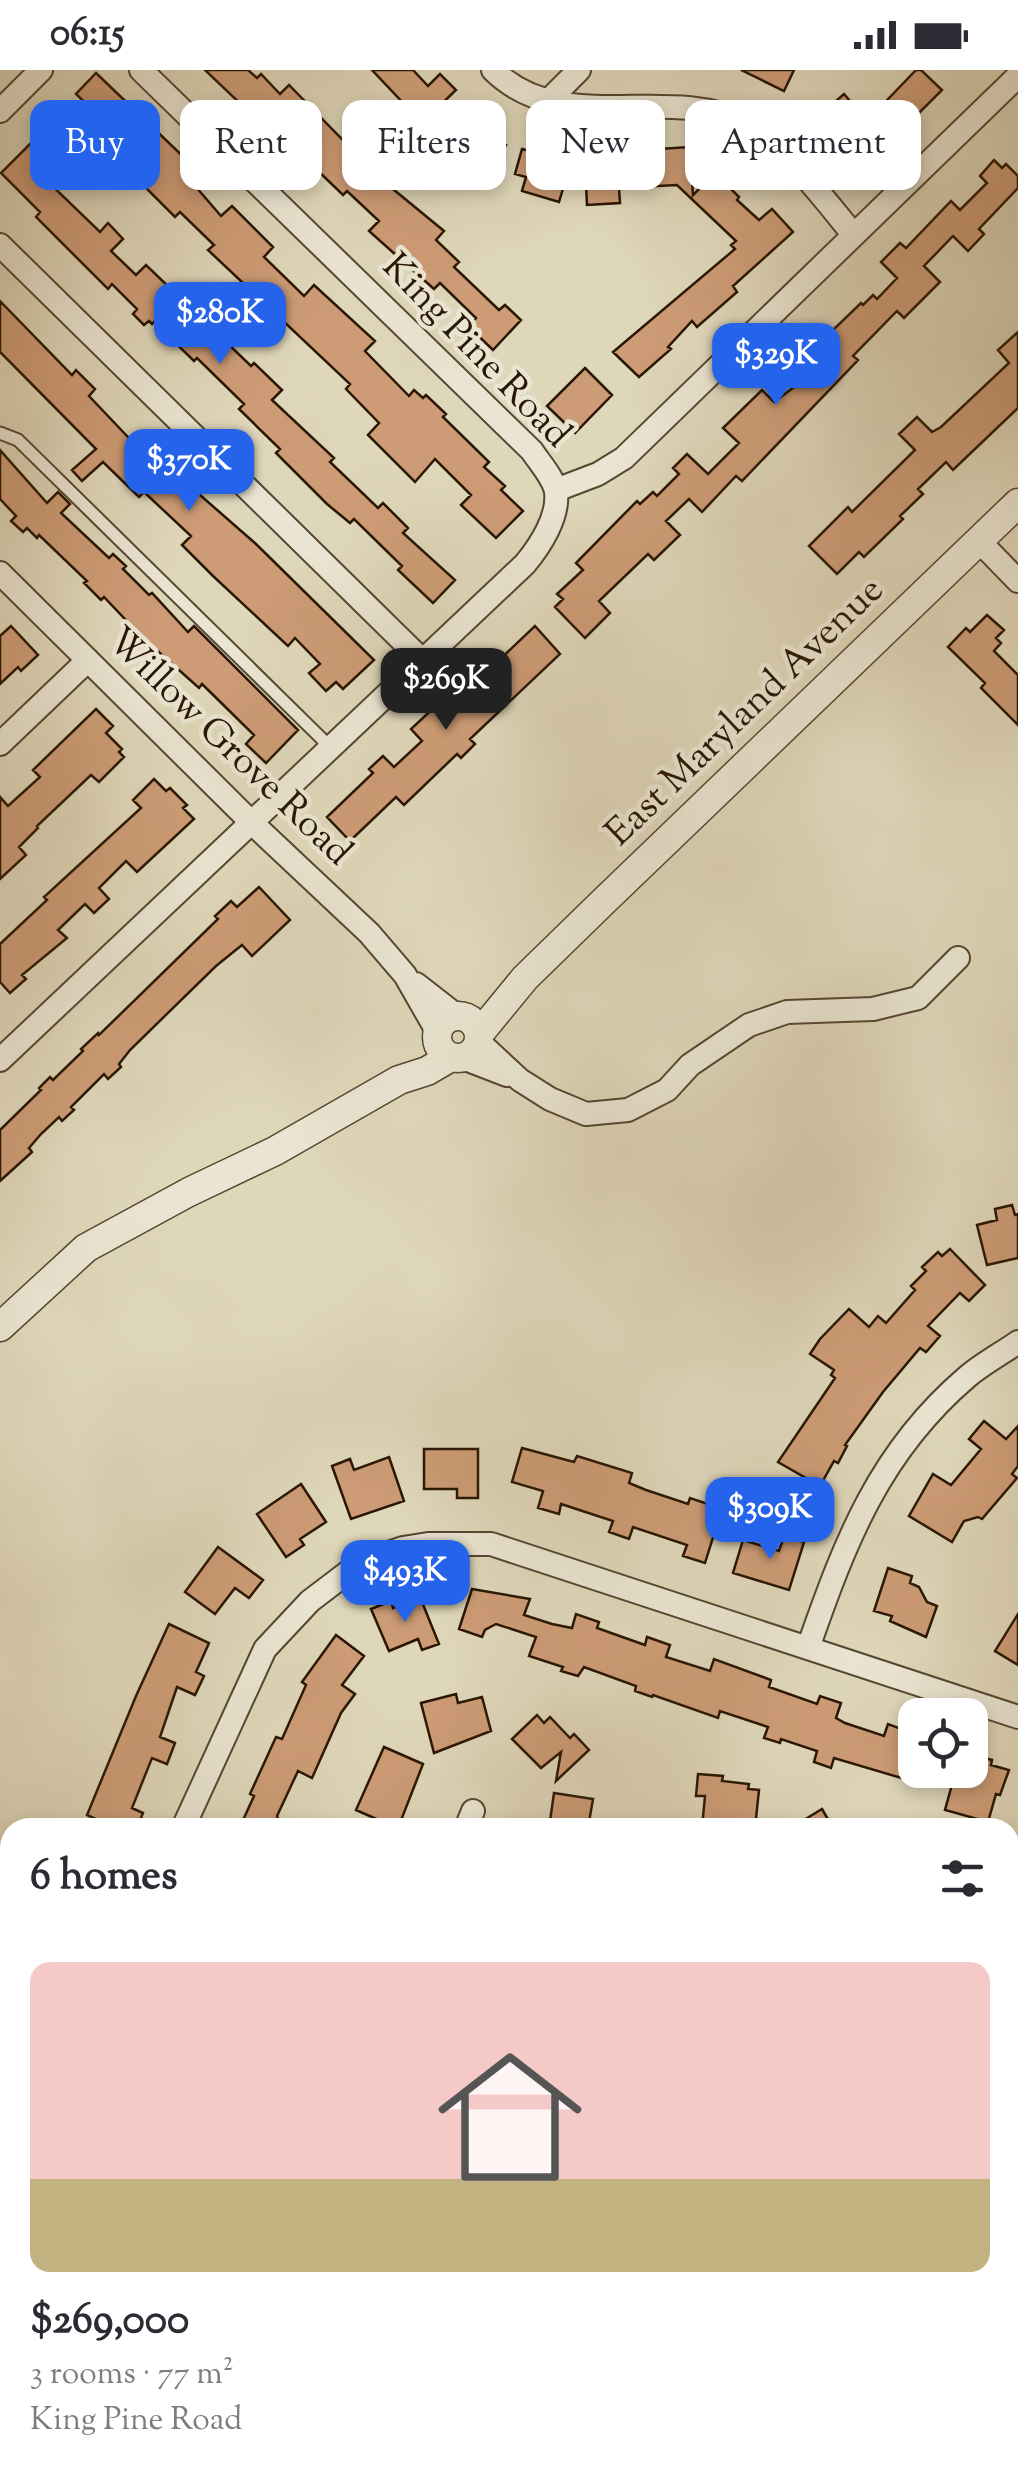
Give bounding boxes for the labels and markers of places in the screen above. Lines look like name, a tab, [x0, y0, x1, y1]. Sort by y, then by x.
pin: $280K	[150, 282, 290, 367]
pin: $329K	[706, 323, 846, 408]
pin: $370K	[119, 429, 259, 514]
pin: $269K	[376, 648, 516, 733]
pin: $309K	[700, 1477, 840, 1562]
pin: $493K	[335, 1540, 475, 1625]

